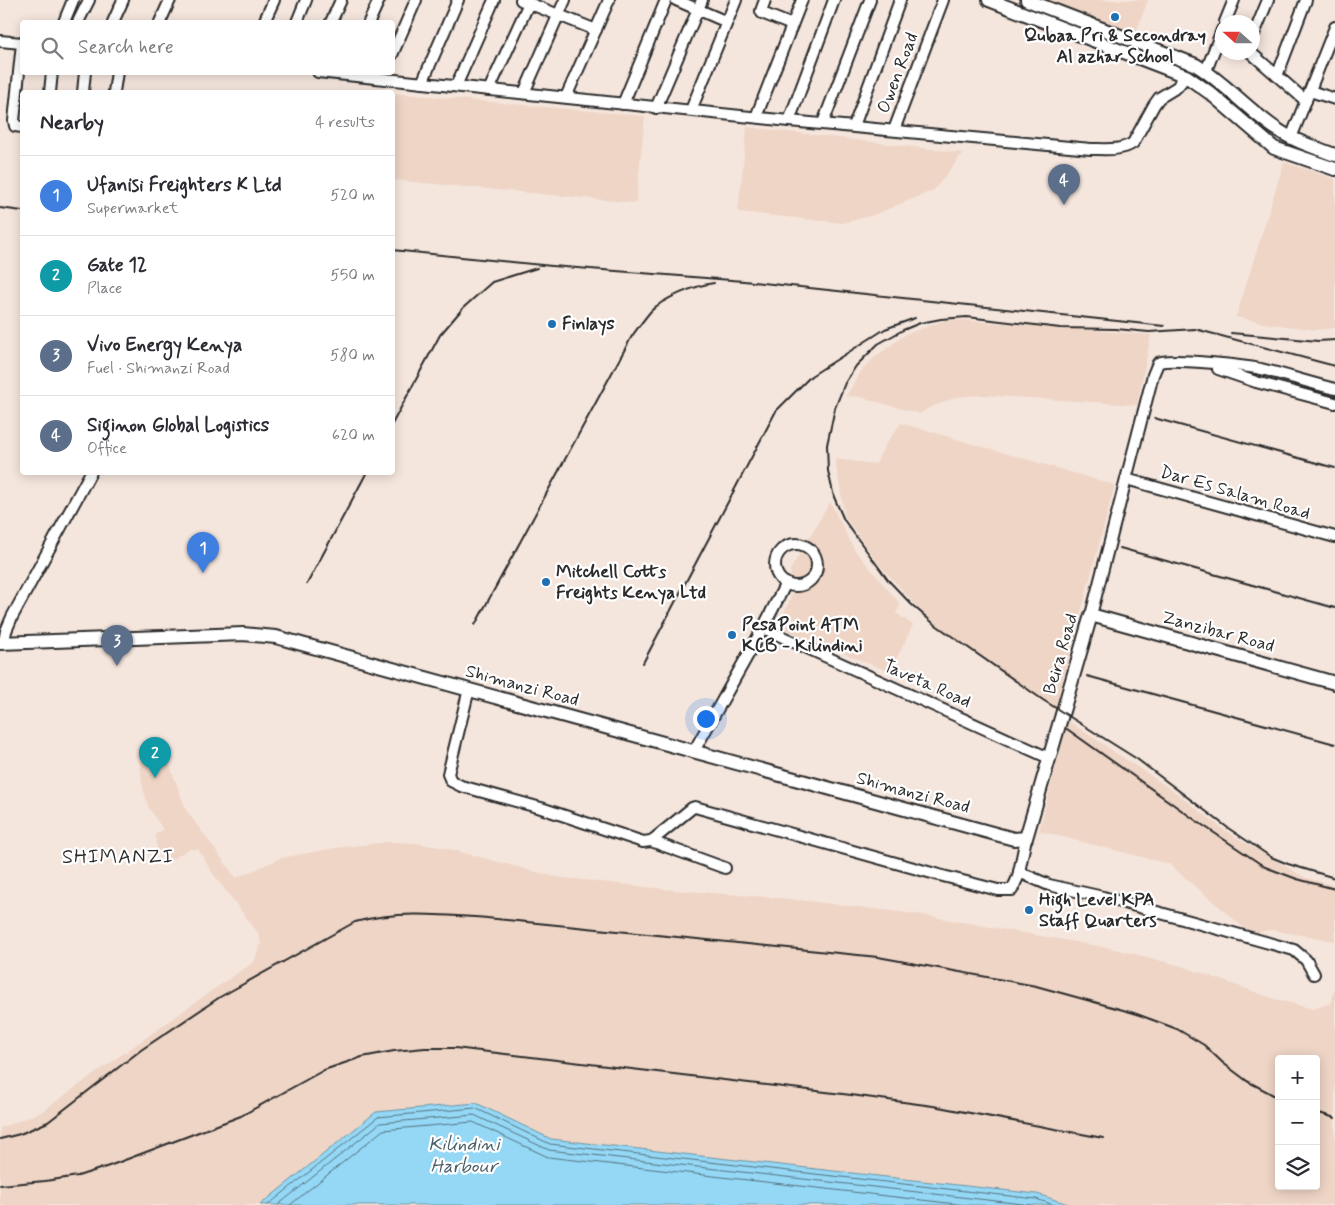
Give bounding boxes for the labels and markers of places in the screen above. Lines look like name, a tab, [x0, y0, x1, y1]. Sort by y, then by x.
marker: Qubaa Pri & Secondray Al azhar School	[1109, 11, 1121, 23]
place label: Qubaa Pri & Secondray Al azhar School	[1024, 24, 1206, 69]
pin: 4	[1048, 164, 1080, 205]
place label: Finlays	[562, 312, 615, 336]
marker: Finlays	[546, 318, 558, 330]
pin: 1	[187, 532, 219, 573]
place label: Mitchell Cotts Freights Kenya Ltd	[556, 560, 706, 605]
marker: Mitchell Cotts Freights Kenya Ltd	[540, 576, 552, 588]
place label: PesaPoint ATM KCB - Kilindini	[742, 613, 863, 658]
pin: 3	[101, 625, 133, 666]
marker: PesaPoint ATM KCB - Kilindini	[726, 629, 738, 641]
pin: 2	[139, 737, 171, 778]
place label: High Level KPA Staff Quarters	[1039, 888, 1157, 933]
marker: High Level KPA Staff Quarters	[1023, 904, 1035, 916]

